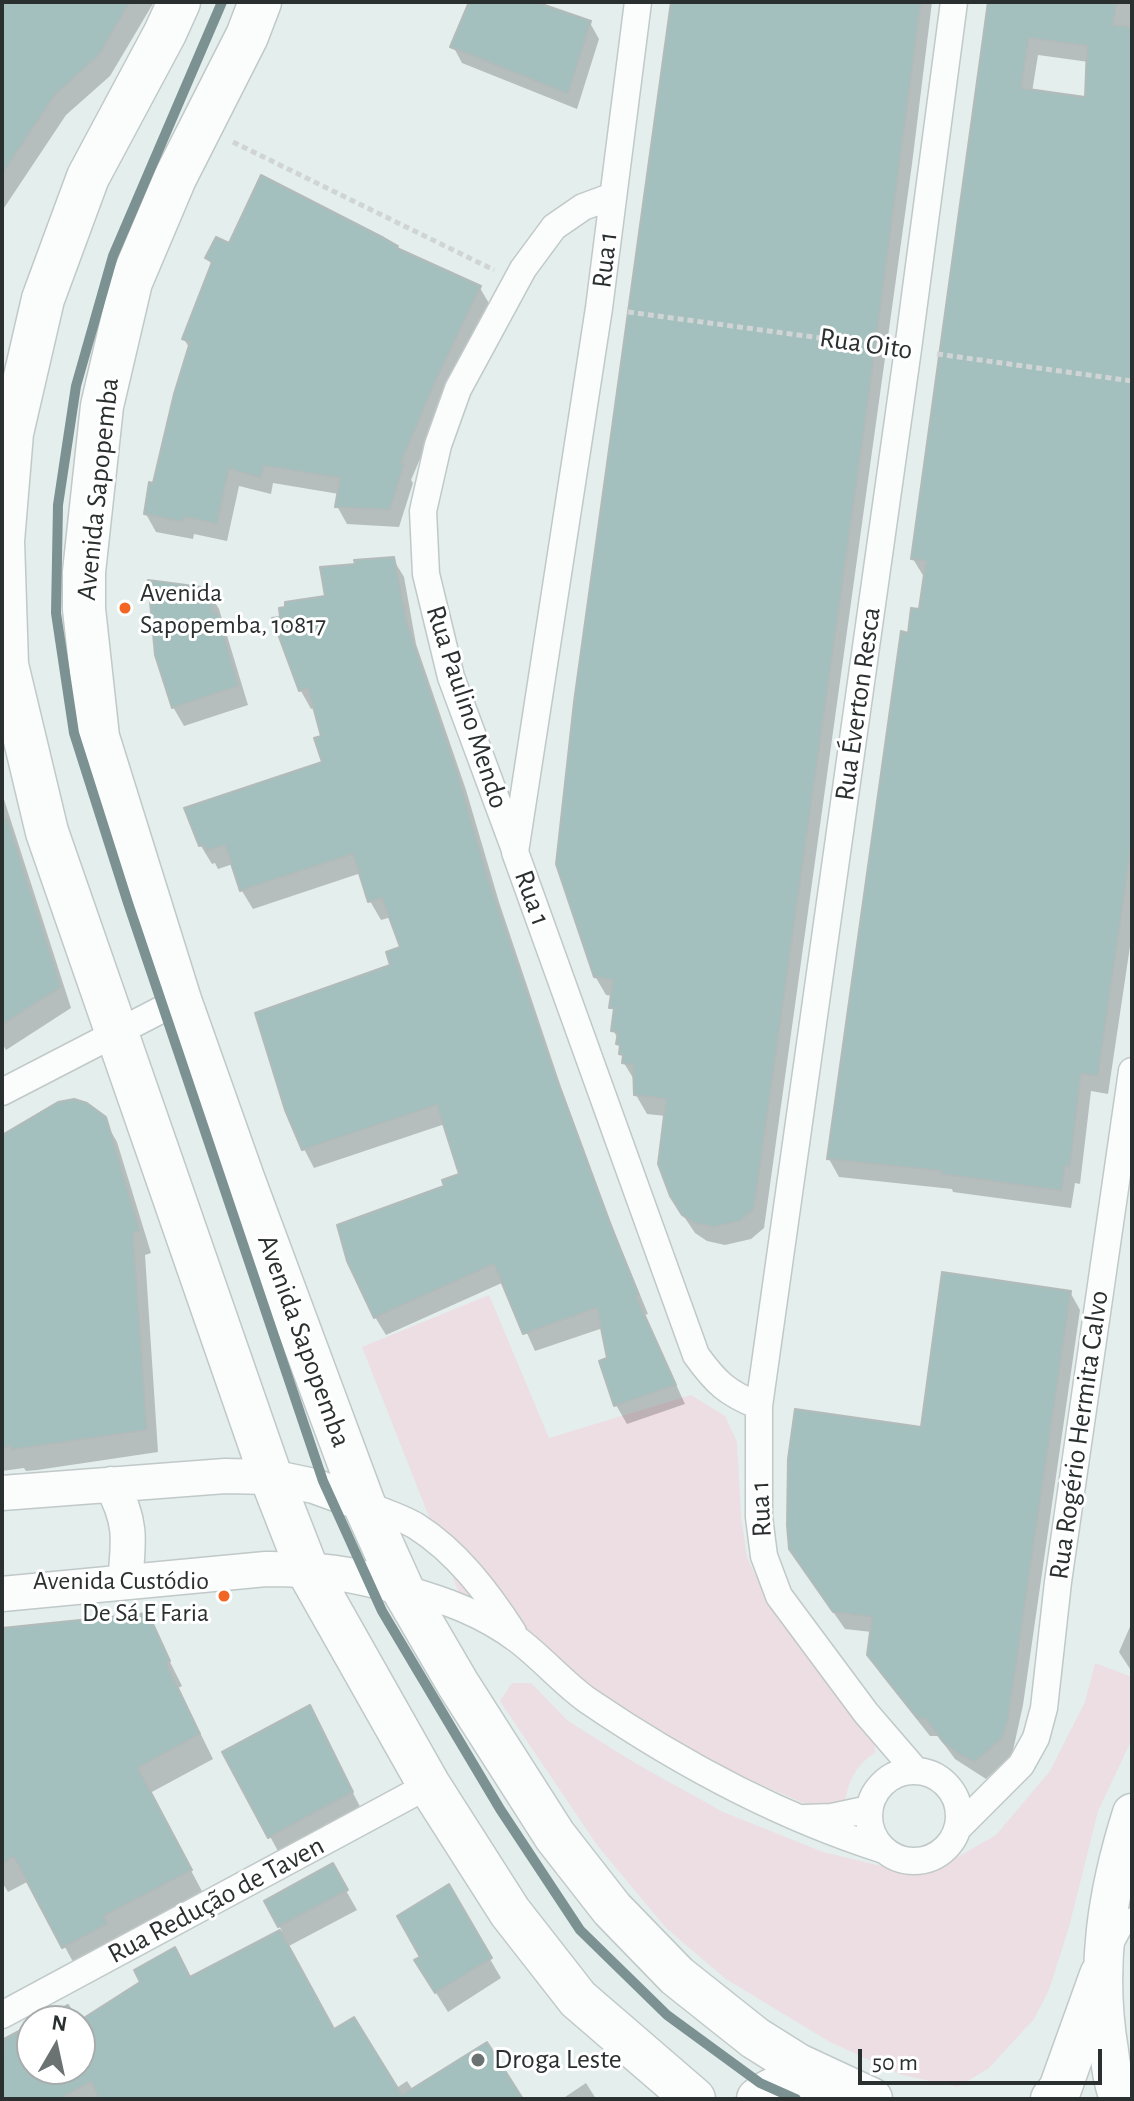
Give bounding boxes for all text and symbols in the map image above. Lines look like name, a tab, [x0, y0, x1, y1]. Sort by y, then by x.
street label: Rua 1	[585, 230, 625, 290]
street label: Rua Oito	[817, 321, 915, 367]
street label: Avenida Sapopemba	[70, 376, 126, 602]
place label: Avenida Sapopemba, 10817	[140, 577, 326, 638]
marker: Avenida Sapopemba, 10817	[117, 600, 133, 616]
street label: Rua Paulino Mendo	[418, 601, 516, 813]
street label: Rua Éverton Resca	[828, 605, 888, 803]
street label: Rua 1	[507, 866, 557, 930]
street label: Avenida Sapopemba	[250, 1230, 358, 1452]
street label: Rua Rogério Hermita Calvo	[1042, 1288, 1116, 1582]
street label: Rua 1	[743, 1480, 779, 1538]
place label: Avenida Custódio De Sá E Faria	[33, 1565, 209, 1626]
marker: Avenida Custódio De Sá E Faria	[216, 1588, 232, 1604]
street label: Rua Redução de Taven	[102, 1829, 330, 1971]
north arrow	[16, 2005, 96, 2085]
text: N	[50, 2011, 69, 2035]
scale bar	[862, 2033, 1106, 2083]
place label: Droga Leste	[494, 2043, 622, 2077]
marker: Droga Leste	[469, 2051, 487, 2069]
text: 50 m	[872, 2051, 918, 2075]

